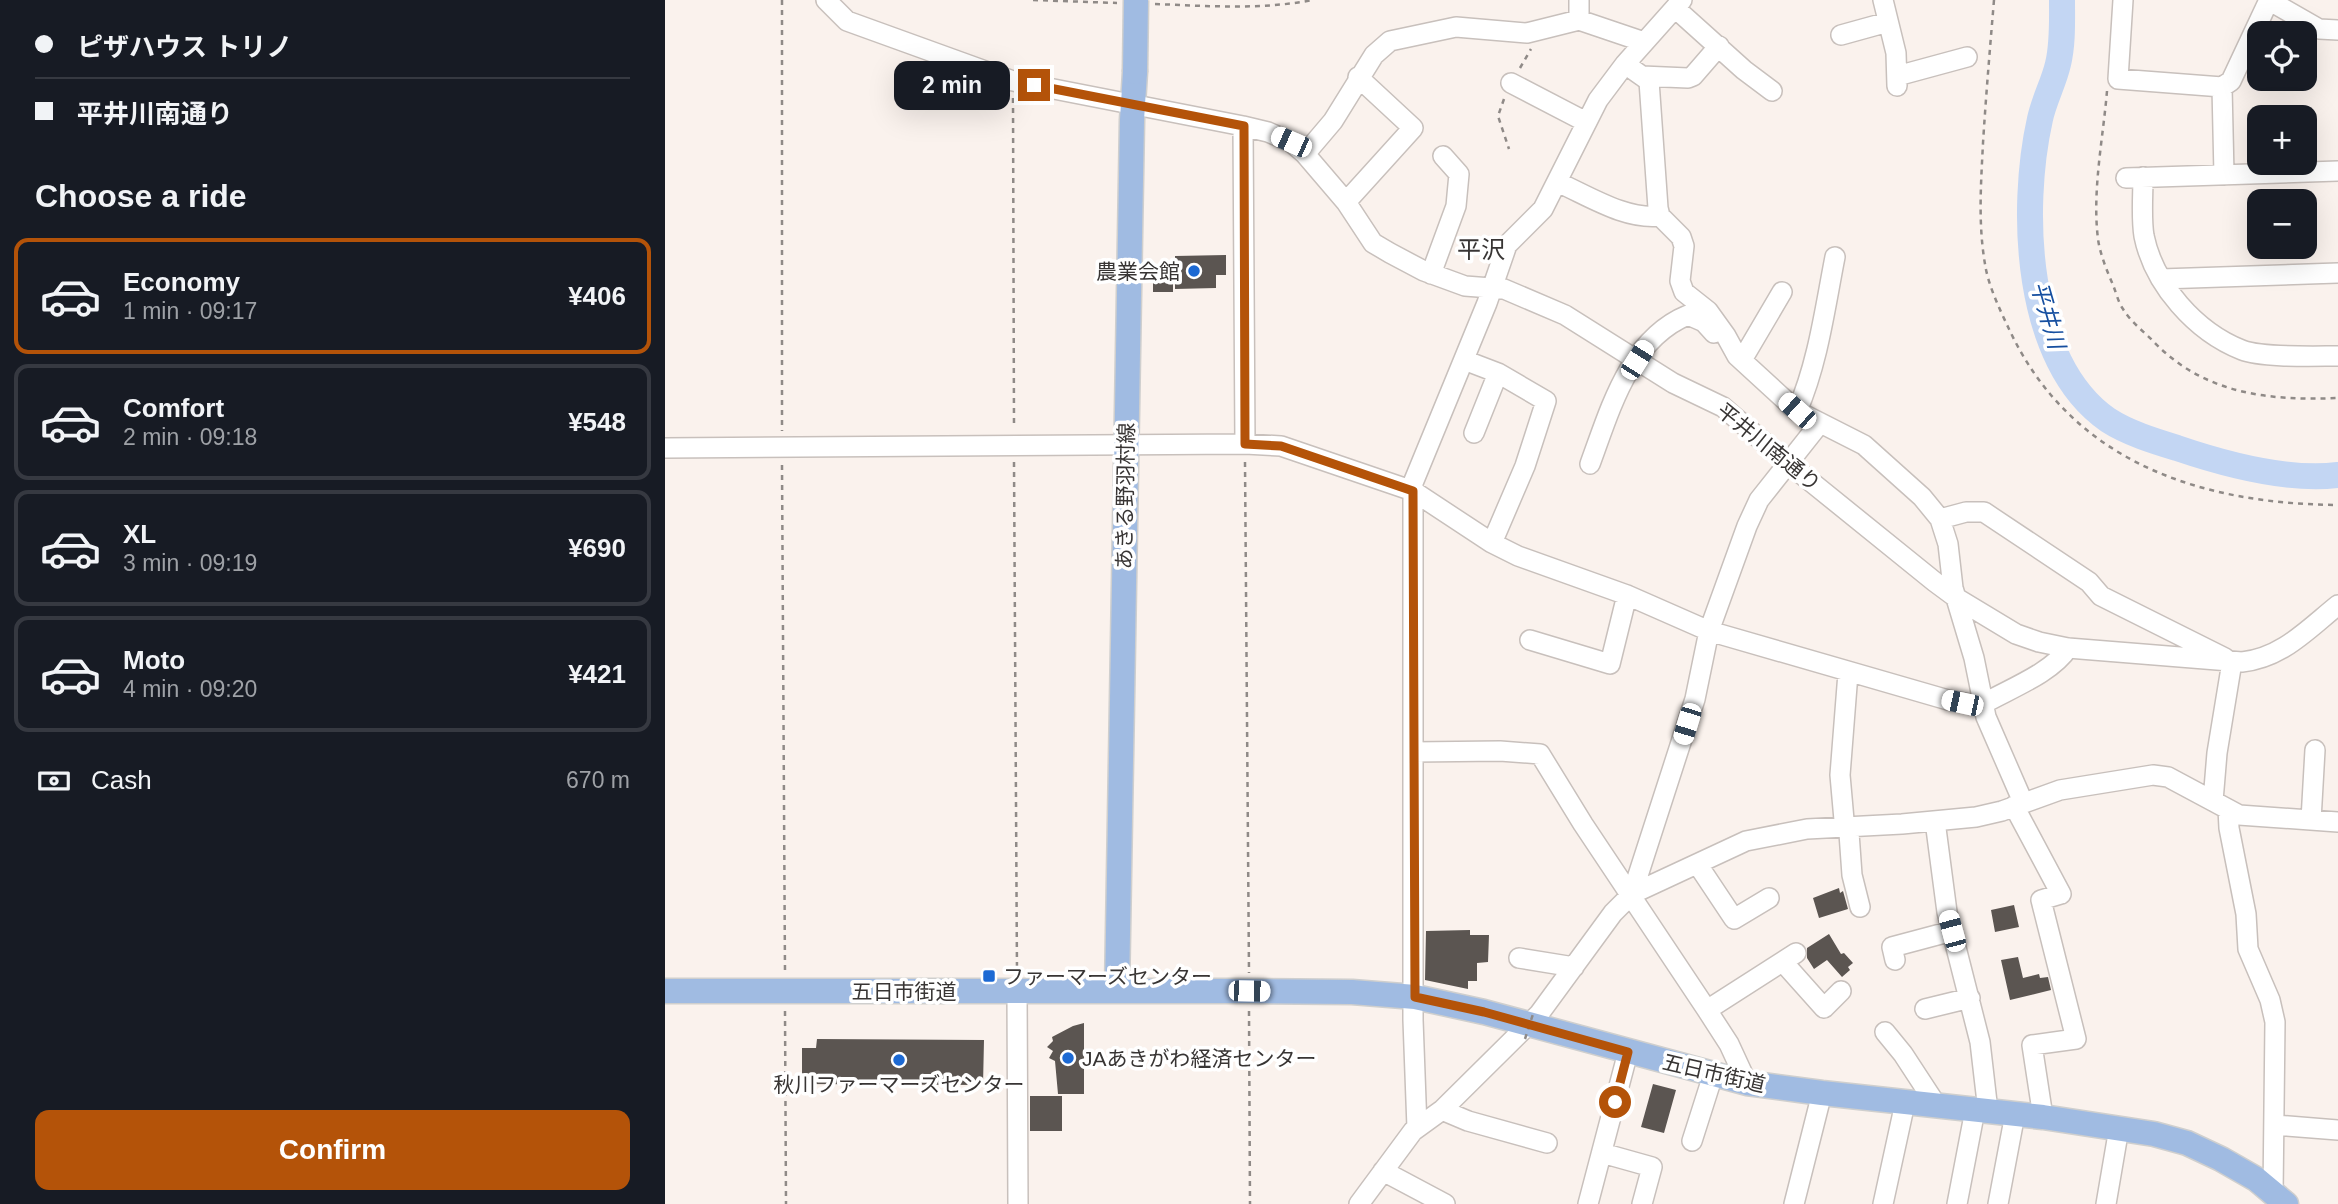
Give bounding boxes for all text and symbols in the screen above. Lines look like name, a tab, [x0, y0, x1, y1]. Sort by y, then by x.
map controls	[2247, 21, 2317, 259]
button: locate	[2247, 21, 2317, 91]
text: ピザハウス トリノ	[77, 32, 292, 62]
callout: 2 min	[894, 60, 1009, 110]
route end	[1018, 69, 1050, 101]
text: 2 min	[922, 72, 982, 98]
text: 平井川南通り	[77, 99, 233, 129]
button: +	[2247, 105, 2317, 175]
car	[1268, 124, 1315, 160]
text: Choose a ride	[35, 178, 247, 214]
button: −	[2247, 189, 2317, 259]
district label: 平沢	[1457, 236, 1505, 263]
place label: 農業会館	[1096, 260, 1180, 283]
marker: 農業会館	[1186, 263, 1202, 279]
icon: car	[39, 265, 102, 328]
text: Economy	[123, 267, 240, 297]
water label: 平井川	[2026, 278, 2071, 355]
text: ¥406	[568, 281, 626, 311]
text: 1 min · 09:17	[123, 298, 257, 324]
car	[1617, 337, 1658, 383]
car	[1775, 389, 1820, 433]
icon: car	[39, 391, 102, 454]
text: Comfort	[123, 393, 224, 423]
street label: 平井川南通り	[1713, 398, 1825, 496]
text: ¥548	[568, 407, 626, 437]
street label: あきる野羽村線	[1112, 423, 1138, 569]
text: 2 min · 09:18	[123, 424, 257, 450]
icon: car	[39, 517, 102, 580]
text: XL	[123, 519, 156, 549]
text: ¥690	[568, 533, 626, 563]
text: 3 min · 09:19	[123, 550, 257, 576]
icon: car	[39, 643, 102, 706]
text: Moto	[123, 645, 185, 675]
text: ¥421	[568, 659, 626, 689]
text: 4 min · 09:20	[123, 676, 257, 702]
car	[1940, 688, 1985, 718]
car	[1671, 701, 1704, 747]
icon: cash	[35, 762, 73, 800]
text: Cash	[91, 765, 152, 795]
text: 670 m	[566, 767, 630, 793]
car	[1937, 908, 1968, 954]
place label: ファーマーズセンター	[1003, 965, 1212, 988]
marker: ファーマーズセンター	[981, 968, 997, 984]
street label: 五日市街道	[852, 980, 957, 1003]
car	[1228, 980, 1271, 1002]
place label: JAあきがわ経済センター	[1082, 1047, 1317, 1070]
marker: JAあきがわ経済センター	[1060, 1050, 1076, 1066]
street label: 五日市街道	[1660, 1050, 1768, 1096]
marker: 秋川ファーマーズセンター	[891, 1052, 907, 1068]
place label: 秋川ファーマーズセンター	[774, 1073, 1024, 1096]
route start	[1599, 1086, 1631, 1118]
button: Confirm	[35, 1110, 630, 1190]

